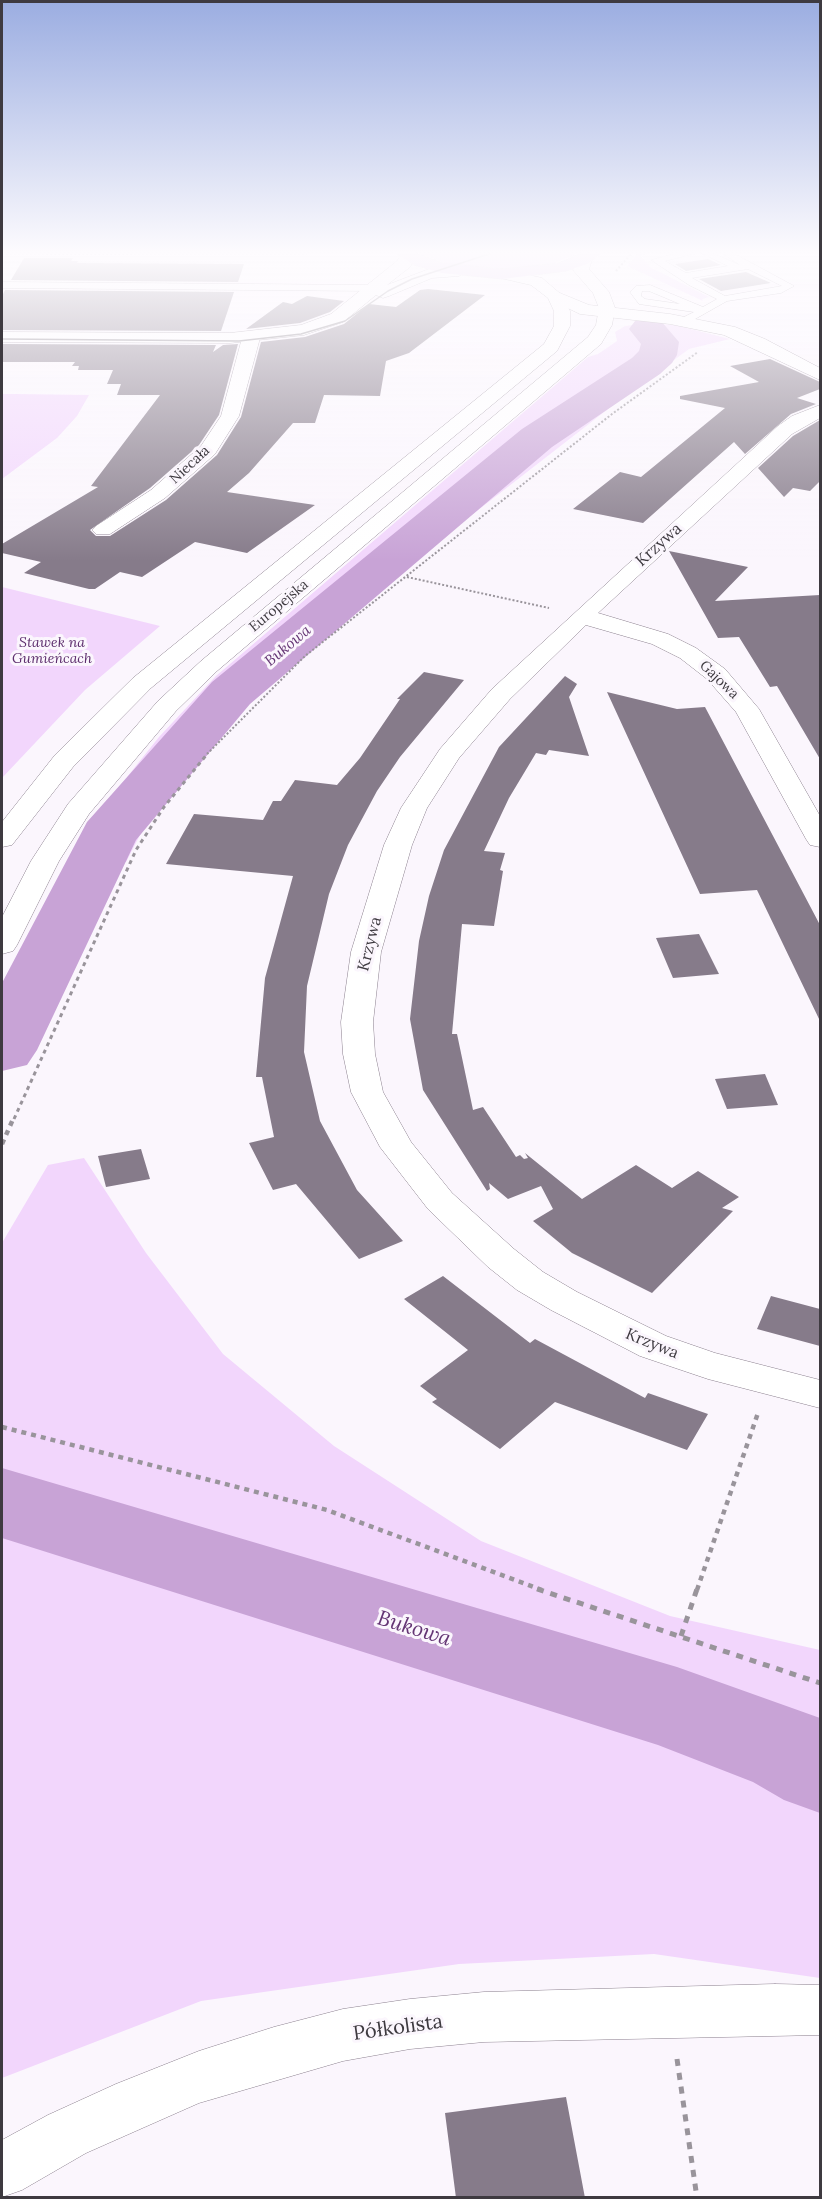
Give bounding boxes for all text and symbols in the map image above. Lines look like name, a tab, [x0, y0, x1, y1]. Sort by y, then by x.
street label: Niecała	[167, 442, 213, 488]
street label: Krzywa	[632, 519, 686, 571]
street label: Europejska	[246, 576, 312, 636]
water label: Bukowa	[262, 622, 314, 670]
park label: Stawek na Gumieńcach	[12, 635, 92, 668]
street label: Gajowa	[696, 657, 742, 703]
street label: Krzywa	[354, 915, 386, 973]
street label: Krzywa	[623, 1325, 681, 1363]
water label: Bukowa	[374, 1606, 454, 1652]
street label: Półkolista	[352, 2010, 444, 2046]

